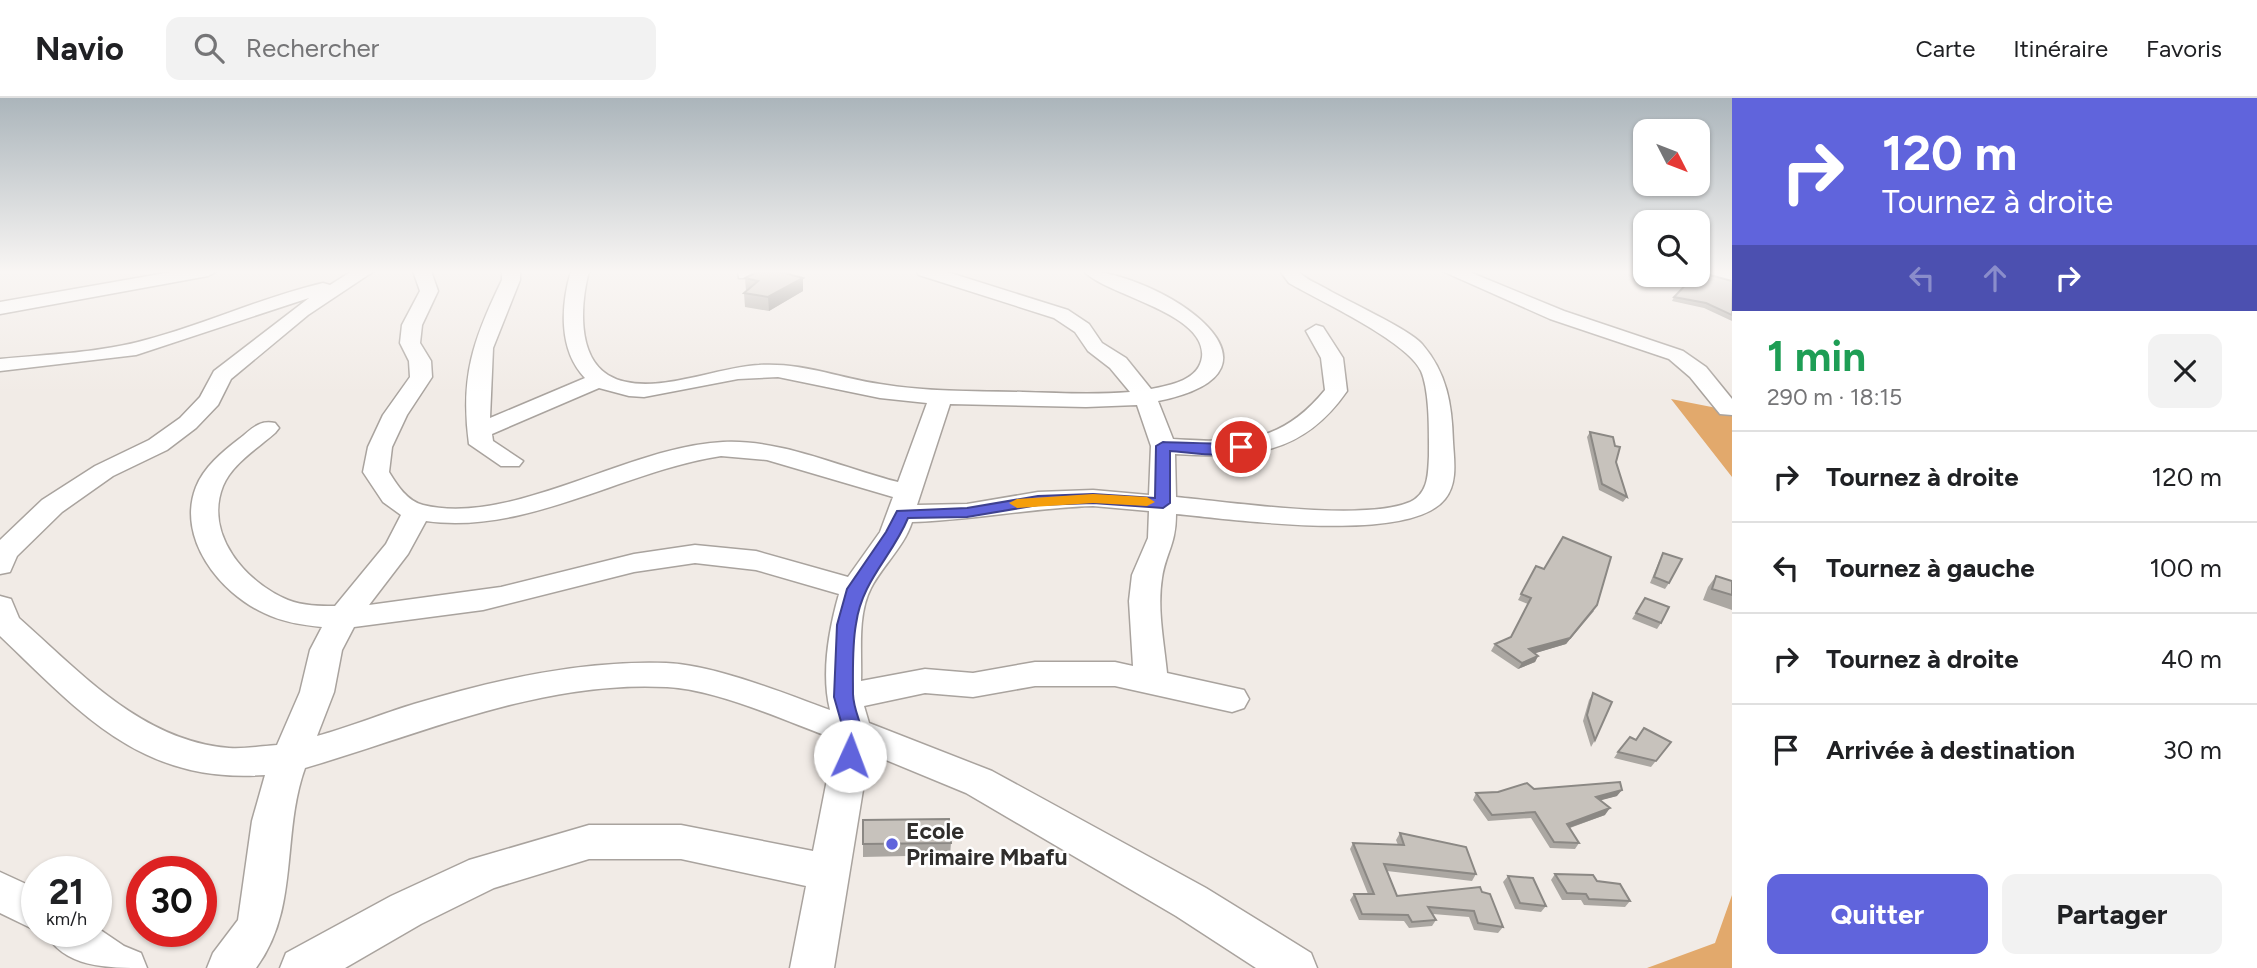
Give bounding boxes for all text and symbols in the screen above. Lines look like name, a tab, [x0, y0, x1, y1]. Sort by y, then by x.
search box	[166, 17, 656, 80]
text: Navio	[35, 29, 124, 68]
icon: search	[190, 29, 228, 67]
text: Rechercher	[246, 32, 379, 64]
text: Carte	[1915, 34, 1975, 63]
text: Itinéraire	[2013, 34, 2108, 63]
text: Favoris	[2146, 34, 2222, 63]
north arrow	[1633, 119, 1710, 196]
map controls	[1633, 119, 1710, 287]
text: 120 m	[1882, 123, 2017, 182]
icon: right	[1767, 126, 1858, 217]
text: Tournez à droite	[1882, 183, 2113, 221]
button: search	[1633, 210, 1710, 287]
icon: left	[1903, 259, 1941, 297]
icon: ahead	[1976, 259, 2014, 297]
icon: right	[2049, 259, 2087, 297]
text: 1 min	[1767, 331, 1866, 382]
button: close	[2148, 334, 2222, 408]
text: 290 m · 18:15	[1767, 383, 1902, 411]
pin	[1211, 417, 1271, 477]
icon: arrive	[1222, 428, 1260, 466]
icon: right	[1767, 458, 1805, 496]
text: Tournez à droite	[1826, 461, 2019, 493]
text: 120 m	[2152, 461, 2222, 493]
icon: left	[1767, 549, 1805, 587]
text: Tournez à gauche	[1826, 552, 2035, 584]
text: 100 m	[2149, 552, 2222, 584]
icon: right	[1767, 640, 1805, 678]
text: Tournez à droite	[1826, 643, 2019, 675]
text: 40 m	[2161, 643, 2222, 675]
position arrow	[813, 719, 887, 793]
icon: arrive	[1767, 731, 1805, 769]
text: Arrivée à destination	[1826, 734, 2075, 766]
text: 30 m	[2163, 734, 2222, 766]
place label: Ecole Primaire Mbafu	[906, 817, 1068, 871]
marker: Ecole Primaire Mbafu	[884, 836, 900, 852]
speed limit sign: 30	[126, 856, 217, 947]
text: 21	[49, 871, 84, 913]
button: Quitter	[1767, 874, 1988, 954]
button: Partager	[2002, 874, 2222, 954]
text: km/h	[46, 908, 87, 930]

